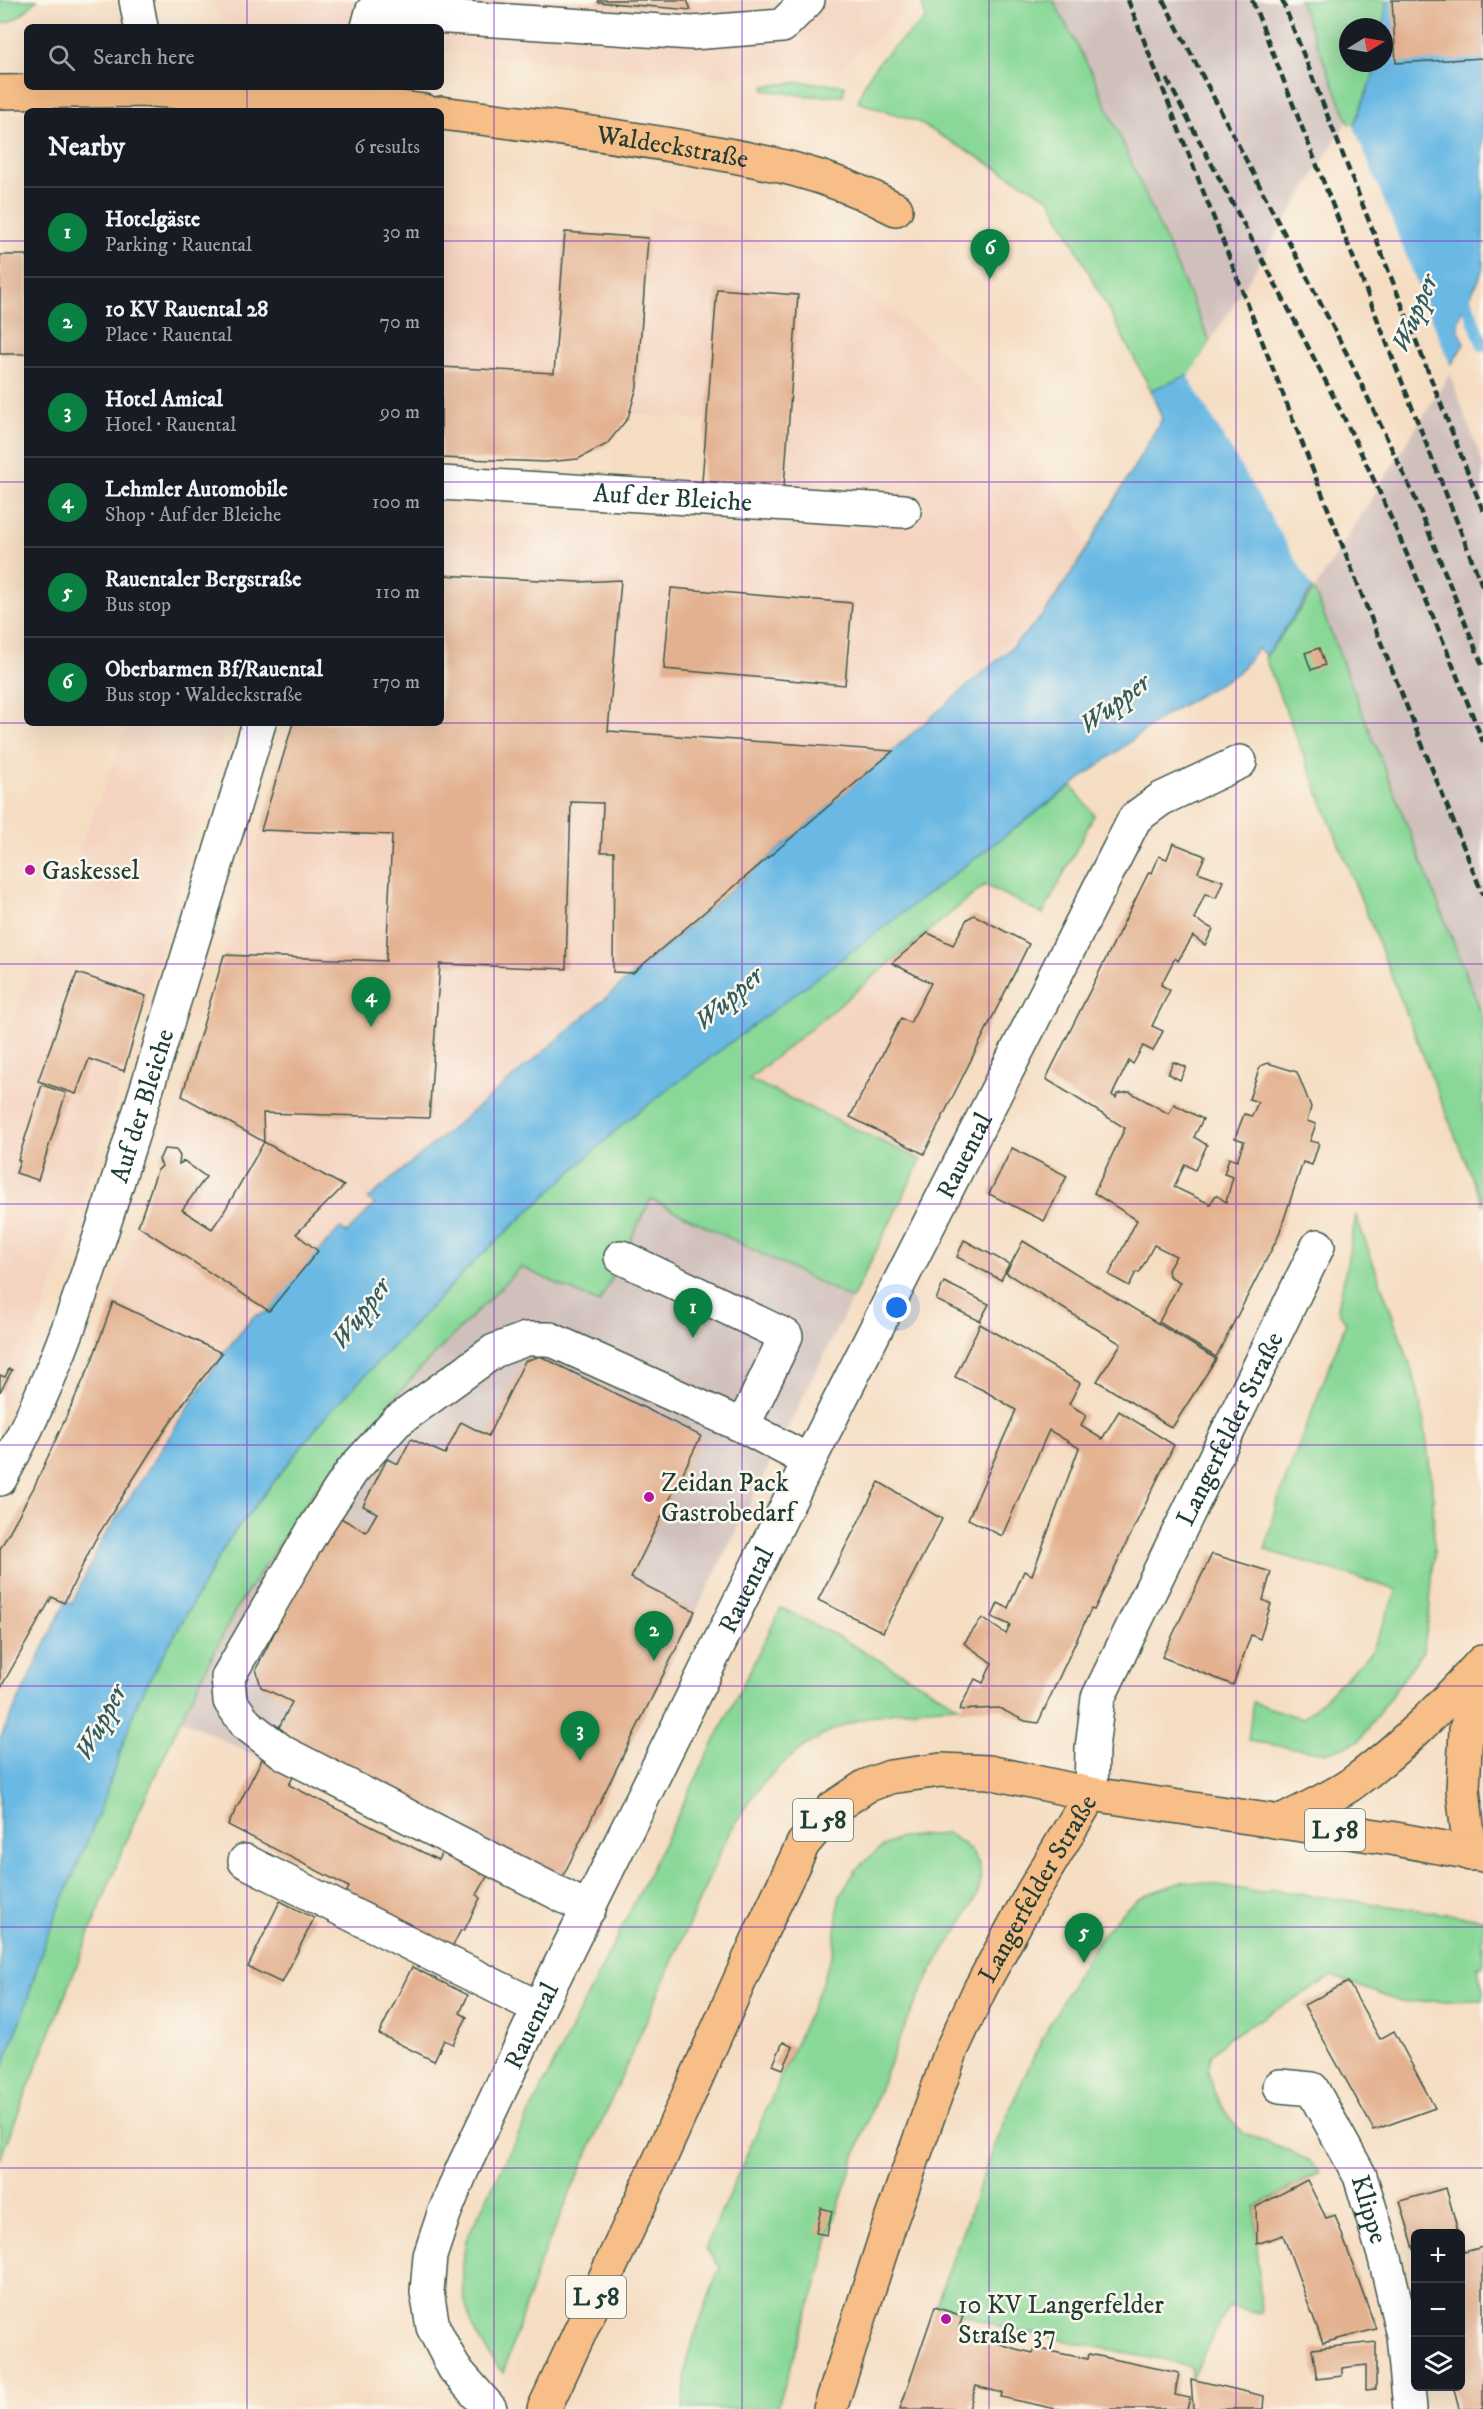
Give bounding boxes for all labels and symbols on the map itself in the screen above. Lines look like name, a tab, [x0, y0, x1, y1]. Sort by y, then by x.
north arrow	[1339, 18, 1393, 72]
street label: Waldeckstraße	[593, 119, 751, 176]
pin: 6	[970, 230, 1010, 279]
water label: Wupper	[1383, 267, 1447, 357]
street label: Auf der Bleiche	[592, 477, 753, 520]
water label: Wupper	[1072, 664, 1159, 742]
place label: Gaskessel	[42, 855, 139, 888]
marker: Gaskessel	[23, 863, 37, 877]
water label: Wupper	[687, 958, 772, 1038]
pin: 4	[352, 978, 391, 1027]
street label: Auf der Bleiche	[103, 1025, 182, 1187]
street label: Rauental	[930, 1107, 1001, 1205]
water label: Wupper	[323, 1269, 400, 1356]
pin: 1	[674, 1288, 712, 1338]
your location	[882, 1293, 911, 1322]
street label: Langerfelder Straße	[1169, 1327, 1292, 1532]
place label: Zeidan Pack Gastrobedarf	[661, 1467, 798, 1530]
marker: Zeidan Pack Gastrobedarf	[642, 1490, 656, 1504]
street label: Rauental	[712, 1541, 782, 1639]
pin: 2	[634, 1612, 674, 1661]
water label: Wupper	[67, 1677, 136, 1766]
pin: 3	[560, 1712, 600, 1761]
street label: Langerfelder Straße	[972, 1789, 1105, 1989]
road number: L 58	[793, 1799, 853, 1841]
road number: L 58	[1305, 1809, 1365, 1851]
pin: 5	[1064, 1914, 1104, 1963]
street label: Rauental	[497, 1977, 567, 2075]
street label: Klippe	[1343, 2171, 1395, 2248]
road number: L 58	[566, 2276, 626, 2318]
place label: 10 KV Langerfelder Straße 37	[958, 2289, 1164, 2352]
marker: 10 KV Langerfelder Straße 37	[939, 2312, 953, 2326]

